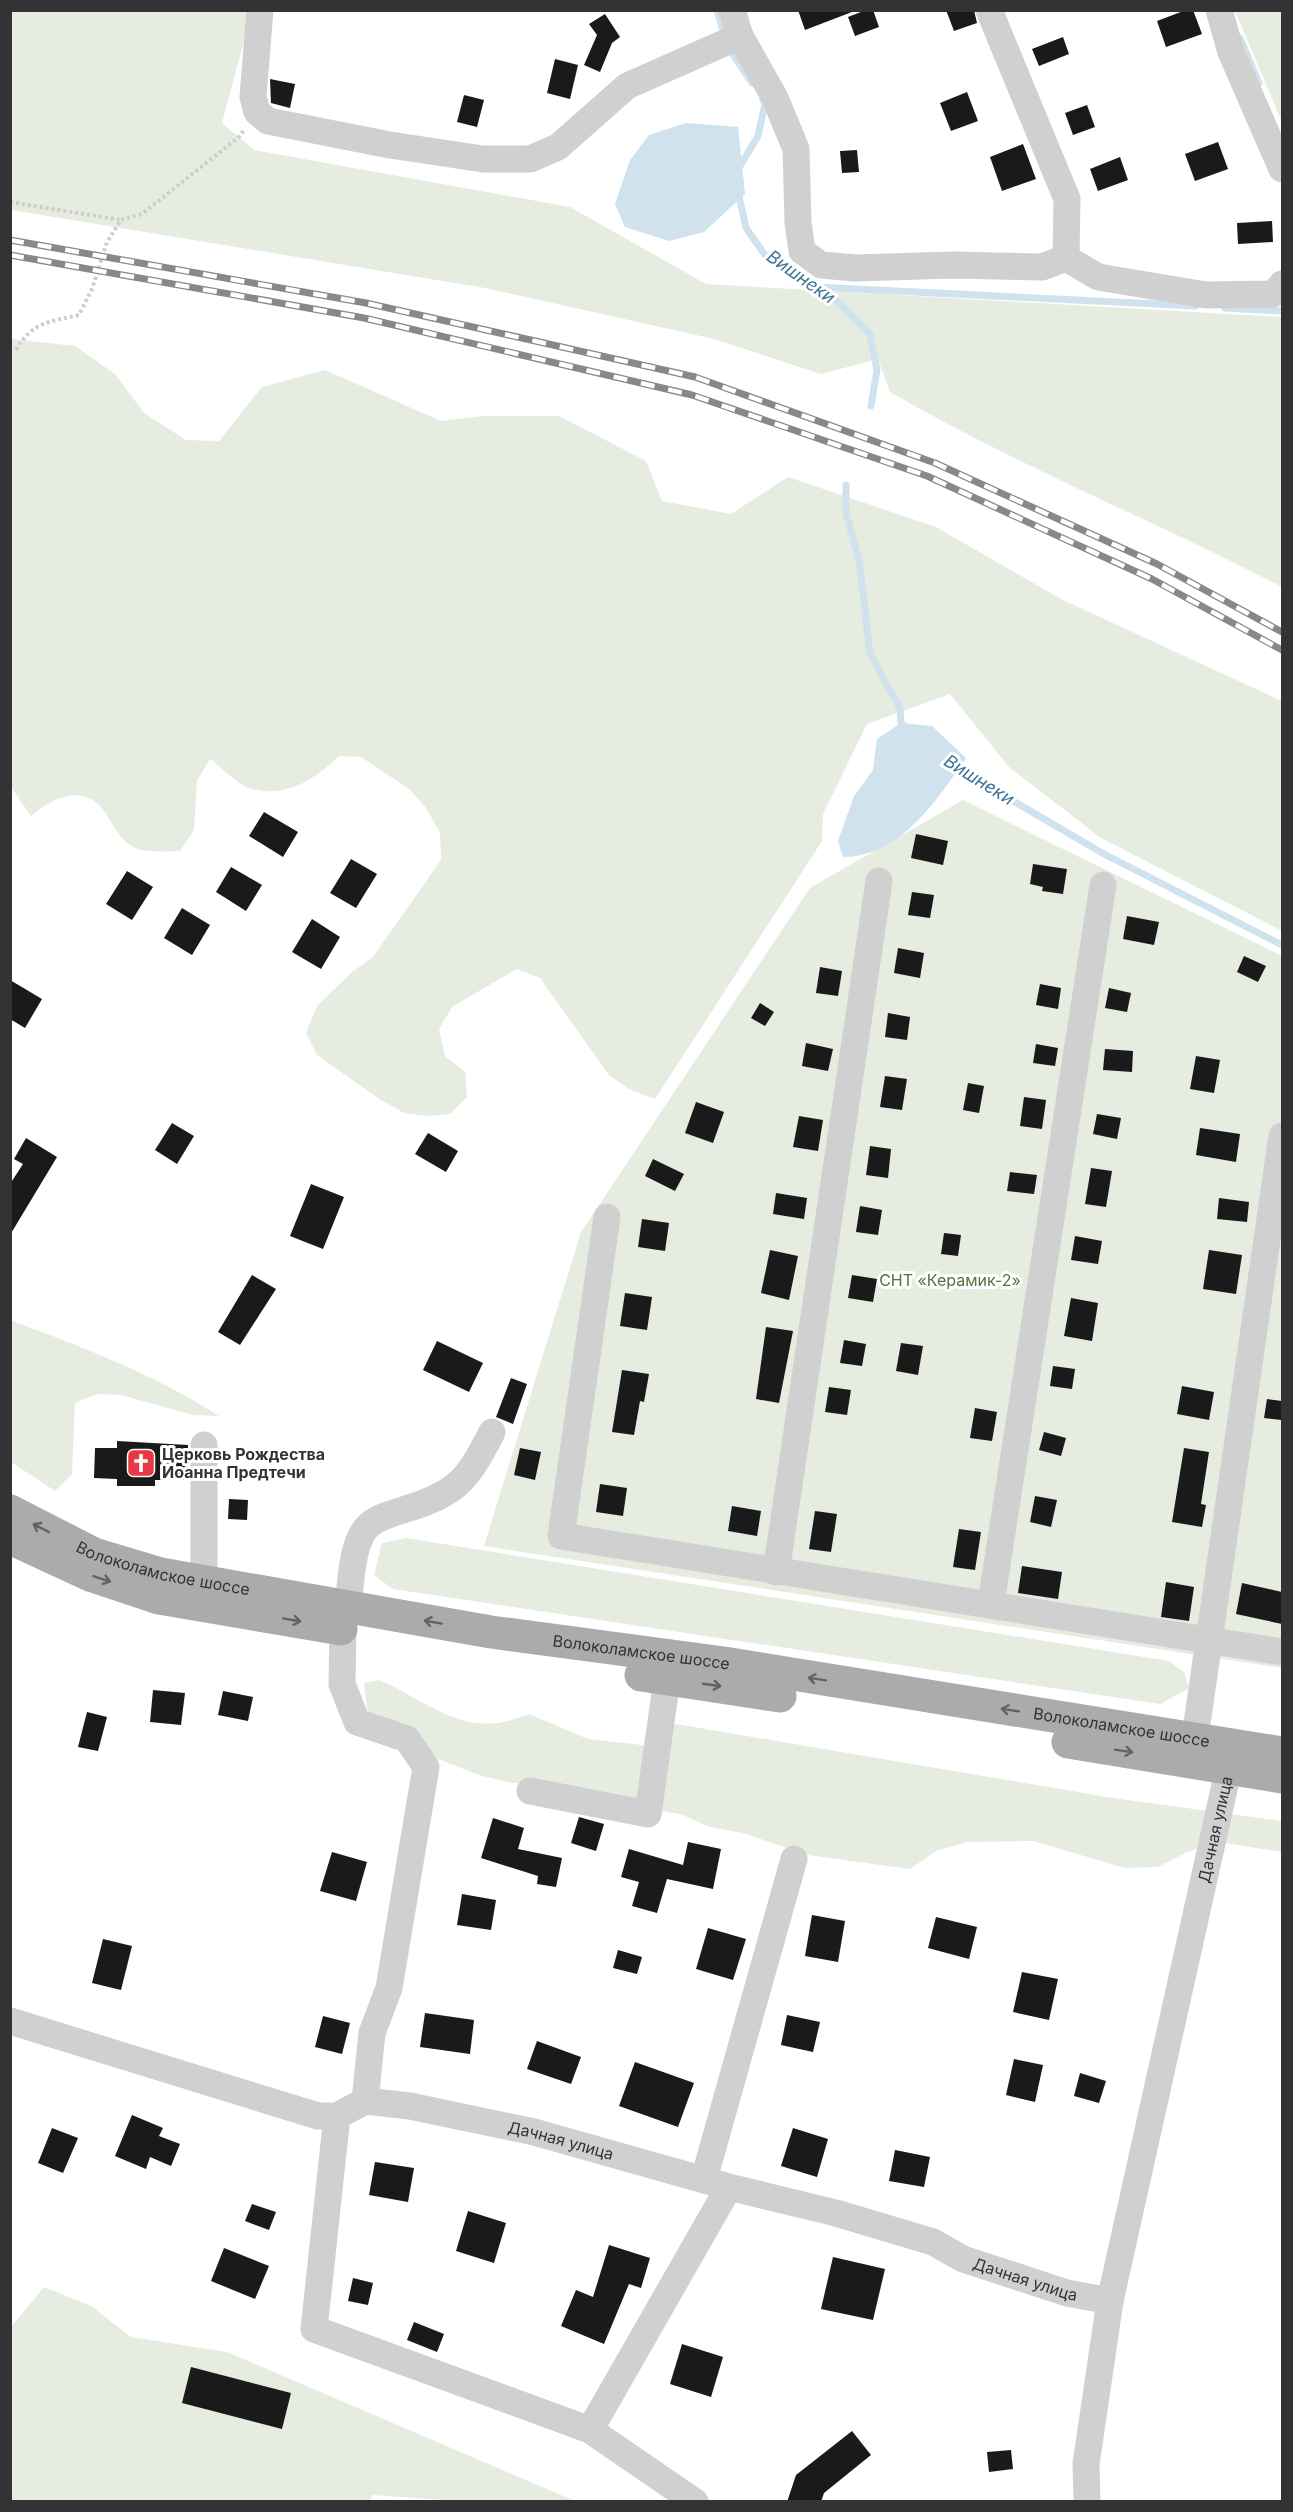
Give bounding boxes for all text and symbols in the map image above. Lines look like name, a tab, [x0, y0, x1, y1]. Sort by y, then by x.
water label: Вишнеки	[763, 245, 840, 308]
water label: Вишнеки	[940, 750, 1018, 810]
park label: СНТ «Керамик-2»	[879, 1270, 1021, 1290]
place label: Церковь Рождества Иоанна Предтечи	[162, 1444, 325, 1482]
church icon: Церковь Рождества Иоанна Предтечи	[125, 1447, 157, 1479]
one-way arrow	[33, 1522, 51, 1533]
street label: Волоколамское шоссе	[73, 1537, 251, 1599]
one-way arrow	[92, 1575, 111, 1586]
one-way arrow	[282, 1615, 302, 1626]
one-way arrow	[424, 1616, 444, 1627]
street label: Волоколамское шоссе	[552, 1630, 731, 1674]
one-way arrow	[808, 1673, 828, 1684]
one-way arrow	[702, 1679, 722, 1690]
street label: Волоколамское шоссе	[1032, 1703, 1211, 1751]
one-way arrow	[1000, 1704, 1020, 1715]
one-way arrow	[1114, 1746, 1133, 1757]
street label: Дачная улица	[1194, 1774, 1237, 1885]
street label: Дачная улица	[506, 2117, 616, 2164]
street label: Дачная улица	[971, 2253, 1079, 2305]

